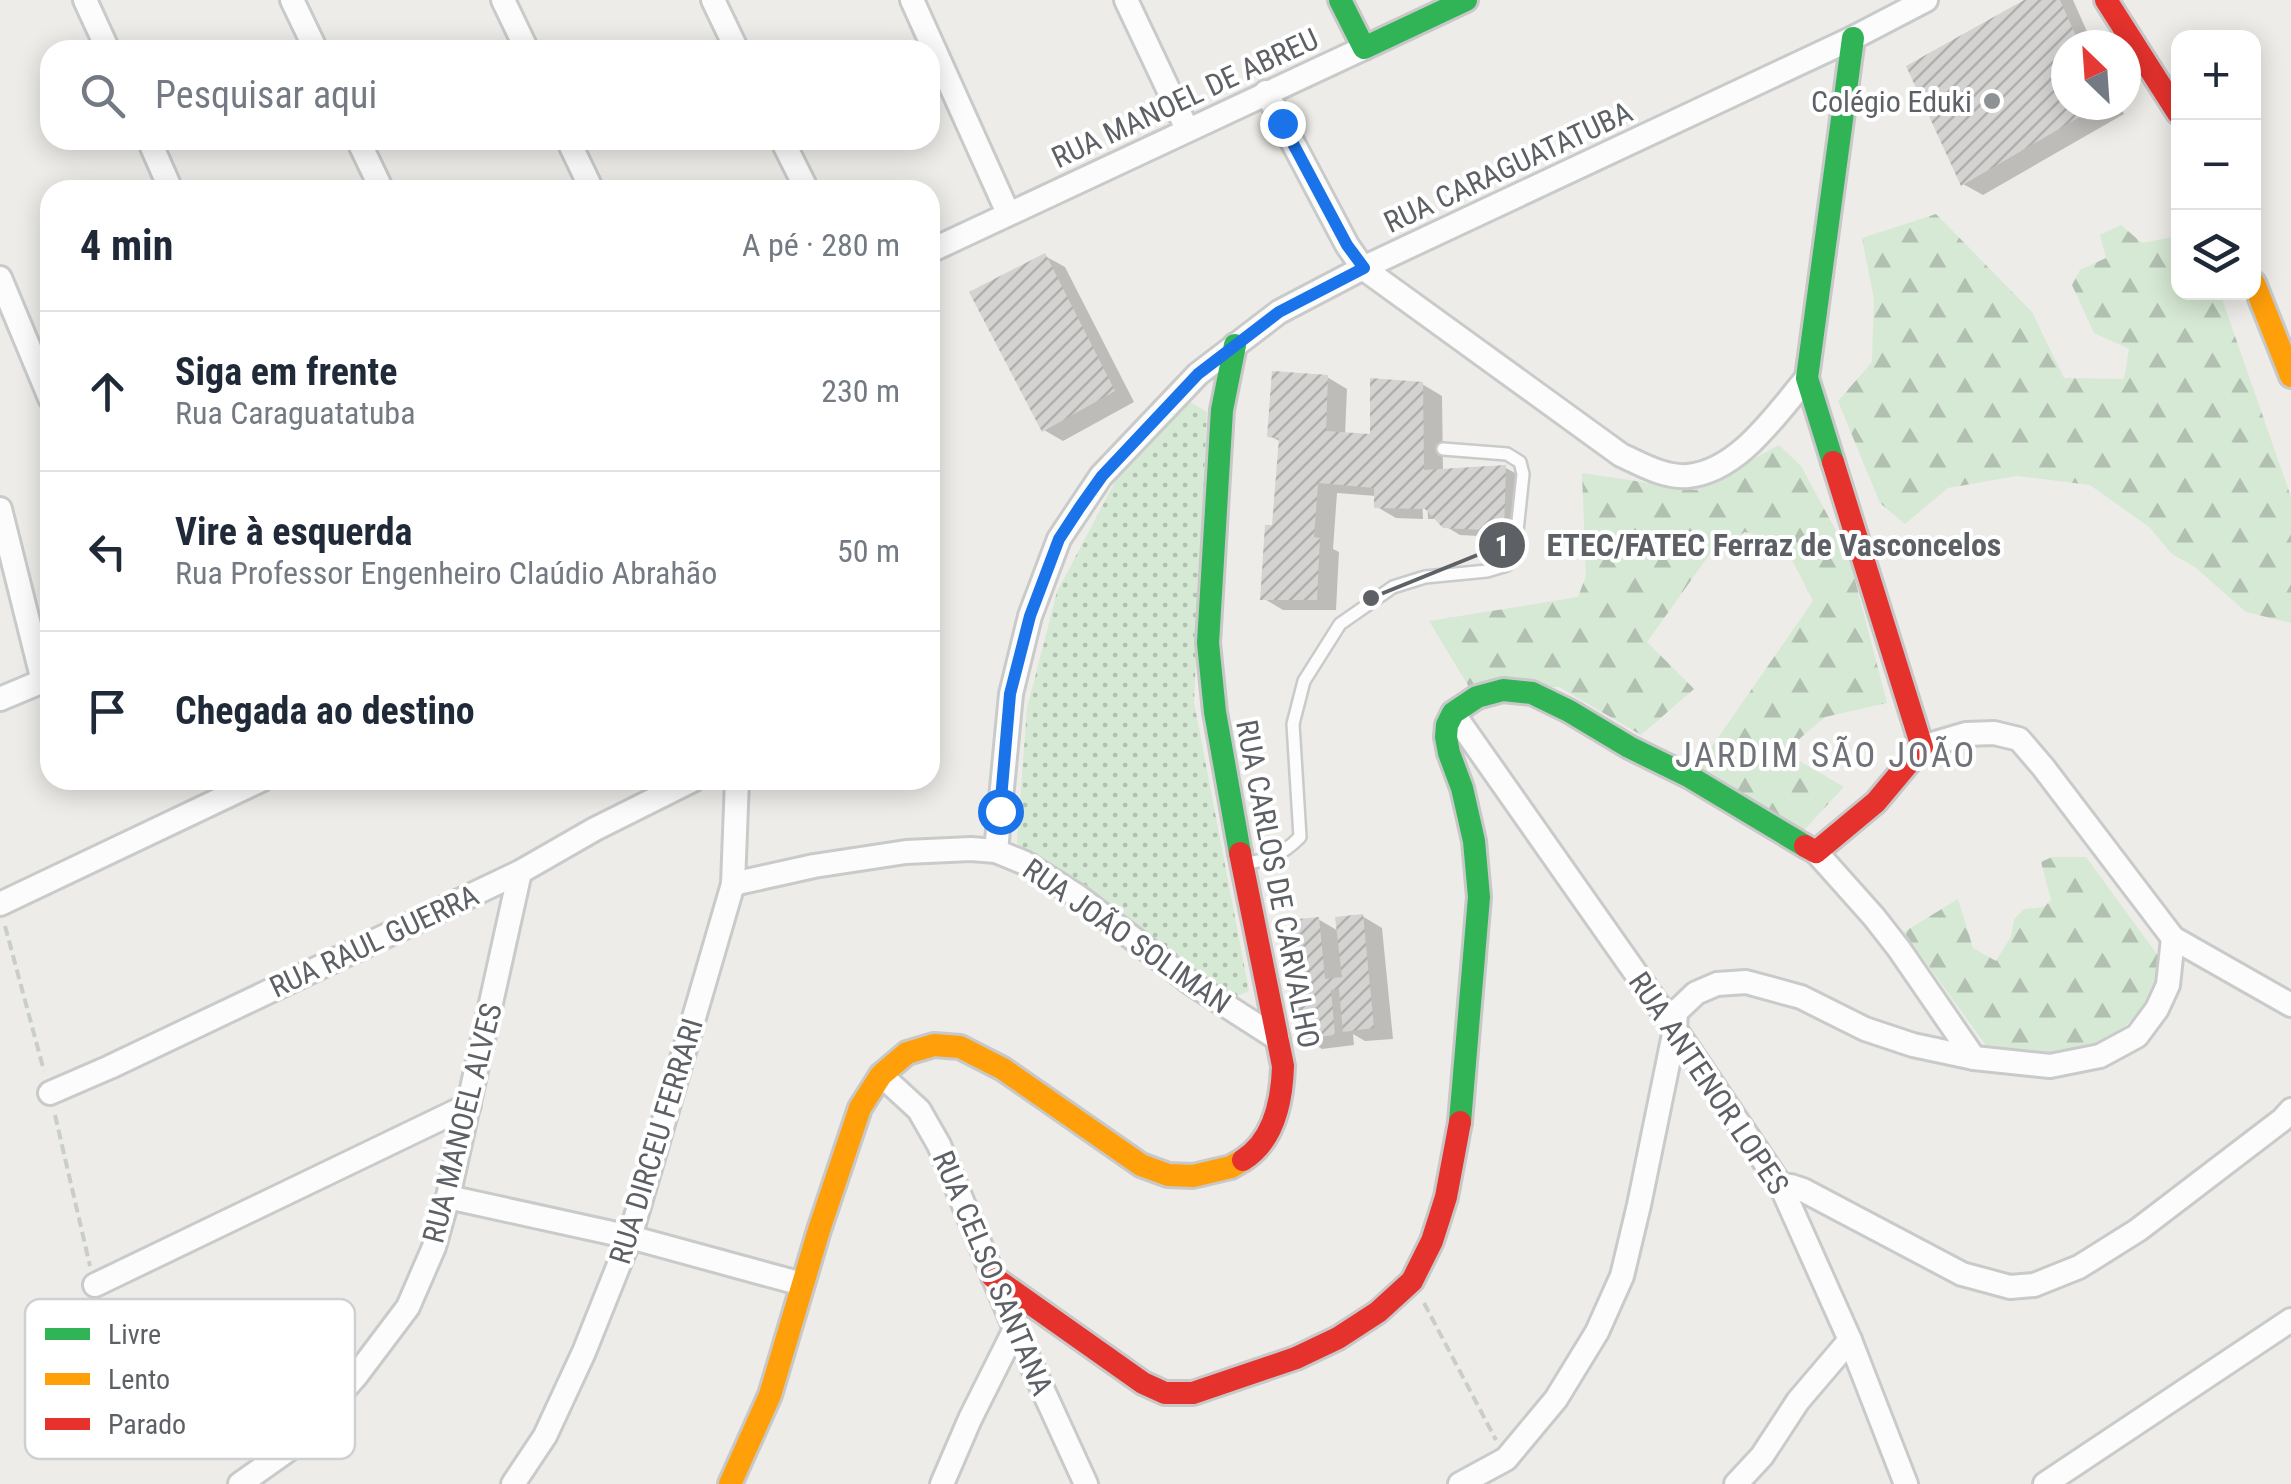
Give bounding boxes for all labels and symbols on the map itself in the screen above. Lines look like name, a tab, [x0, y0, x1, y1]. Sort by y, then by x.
street label: RUA MANOEL DE ABREU	[1046, 21, 1324, 175]
north arrow	[2051, 30, 2141, 120]
place label: Colégio Eduki	[1811, 84, 1972, 119]
marker: Colégio Eduki	[1981, 90, 2003, 112]
street label: RUA CARAGUATATUBA	[1378, 94, 1638, 240]
route end	[1260, 101, 1306, 147]
callout: ETEC/FATEC Ferraz de Vasconcelos	[1477, 514, 2022, 576]
text: ETEC/FATEC Ferraz de Vasconcelos	[1547, 526, 2001, 564]
text: 1	[1494, 528, 1510, 563]
street label: RUA CARLOS DE CARVALHO	[1229, 717, 1327, 1051]
district label: JARDIM SÃO JOÃO	[1675, 735, 1977, 776]
route start	[978, 789, 1024, 835]
street label: RUA JOÃO SOLIMAN	[1017, 851, 1237, 1021]
street label: RUA RAUL GUERRA	[264, 877, 484, 1005]
street label: RUA ANTENOR LOPES	[1622, 965, 1796, 1201]
street label: RUA MANOEL ALVES	[415, 999, 509, 1247]
street label: RUA DIRCEU FERRARI	[602, 1014, 710, 1268]
street label: RUA CELSO SANTANA	[926, 1145, 1060, 1401]
legend	[25, 1299, 355, 1459]
text: Livre	[108, 1318, 161, 1351]
text: Lento	[108, 1363, 170, 1396]
text: Parado	[108, 1408, 186, 1441]

